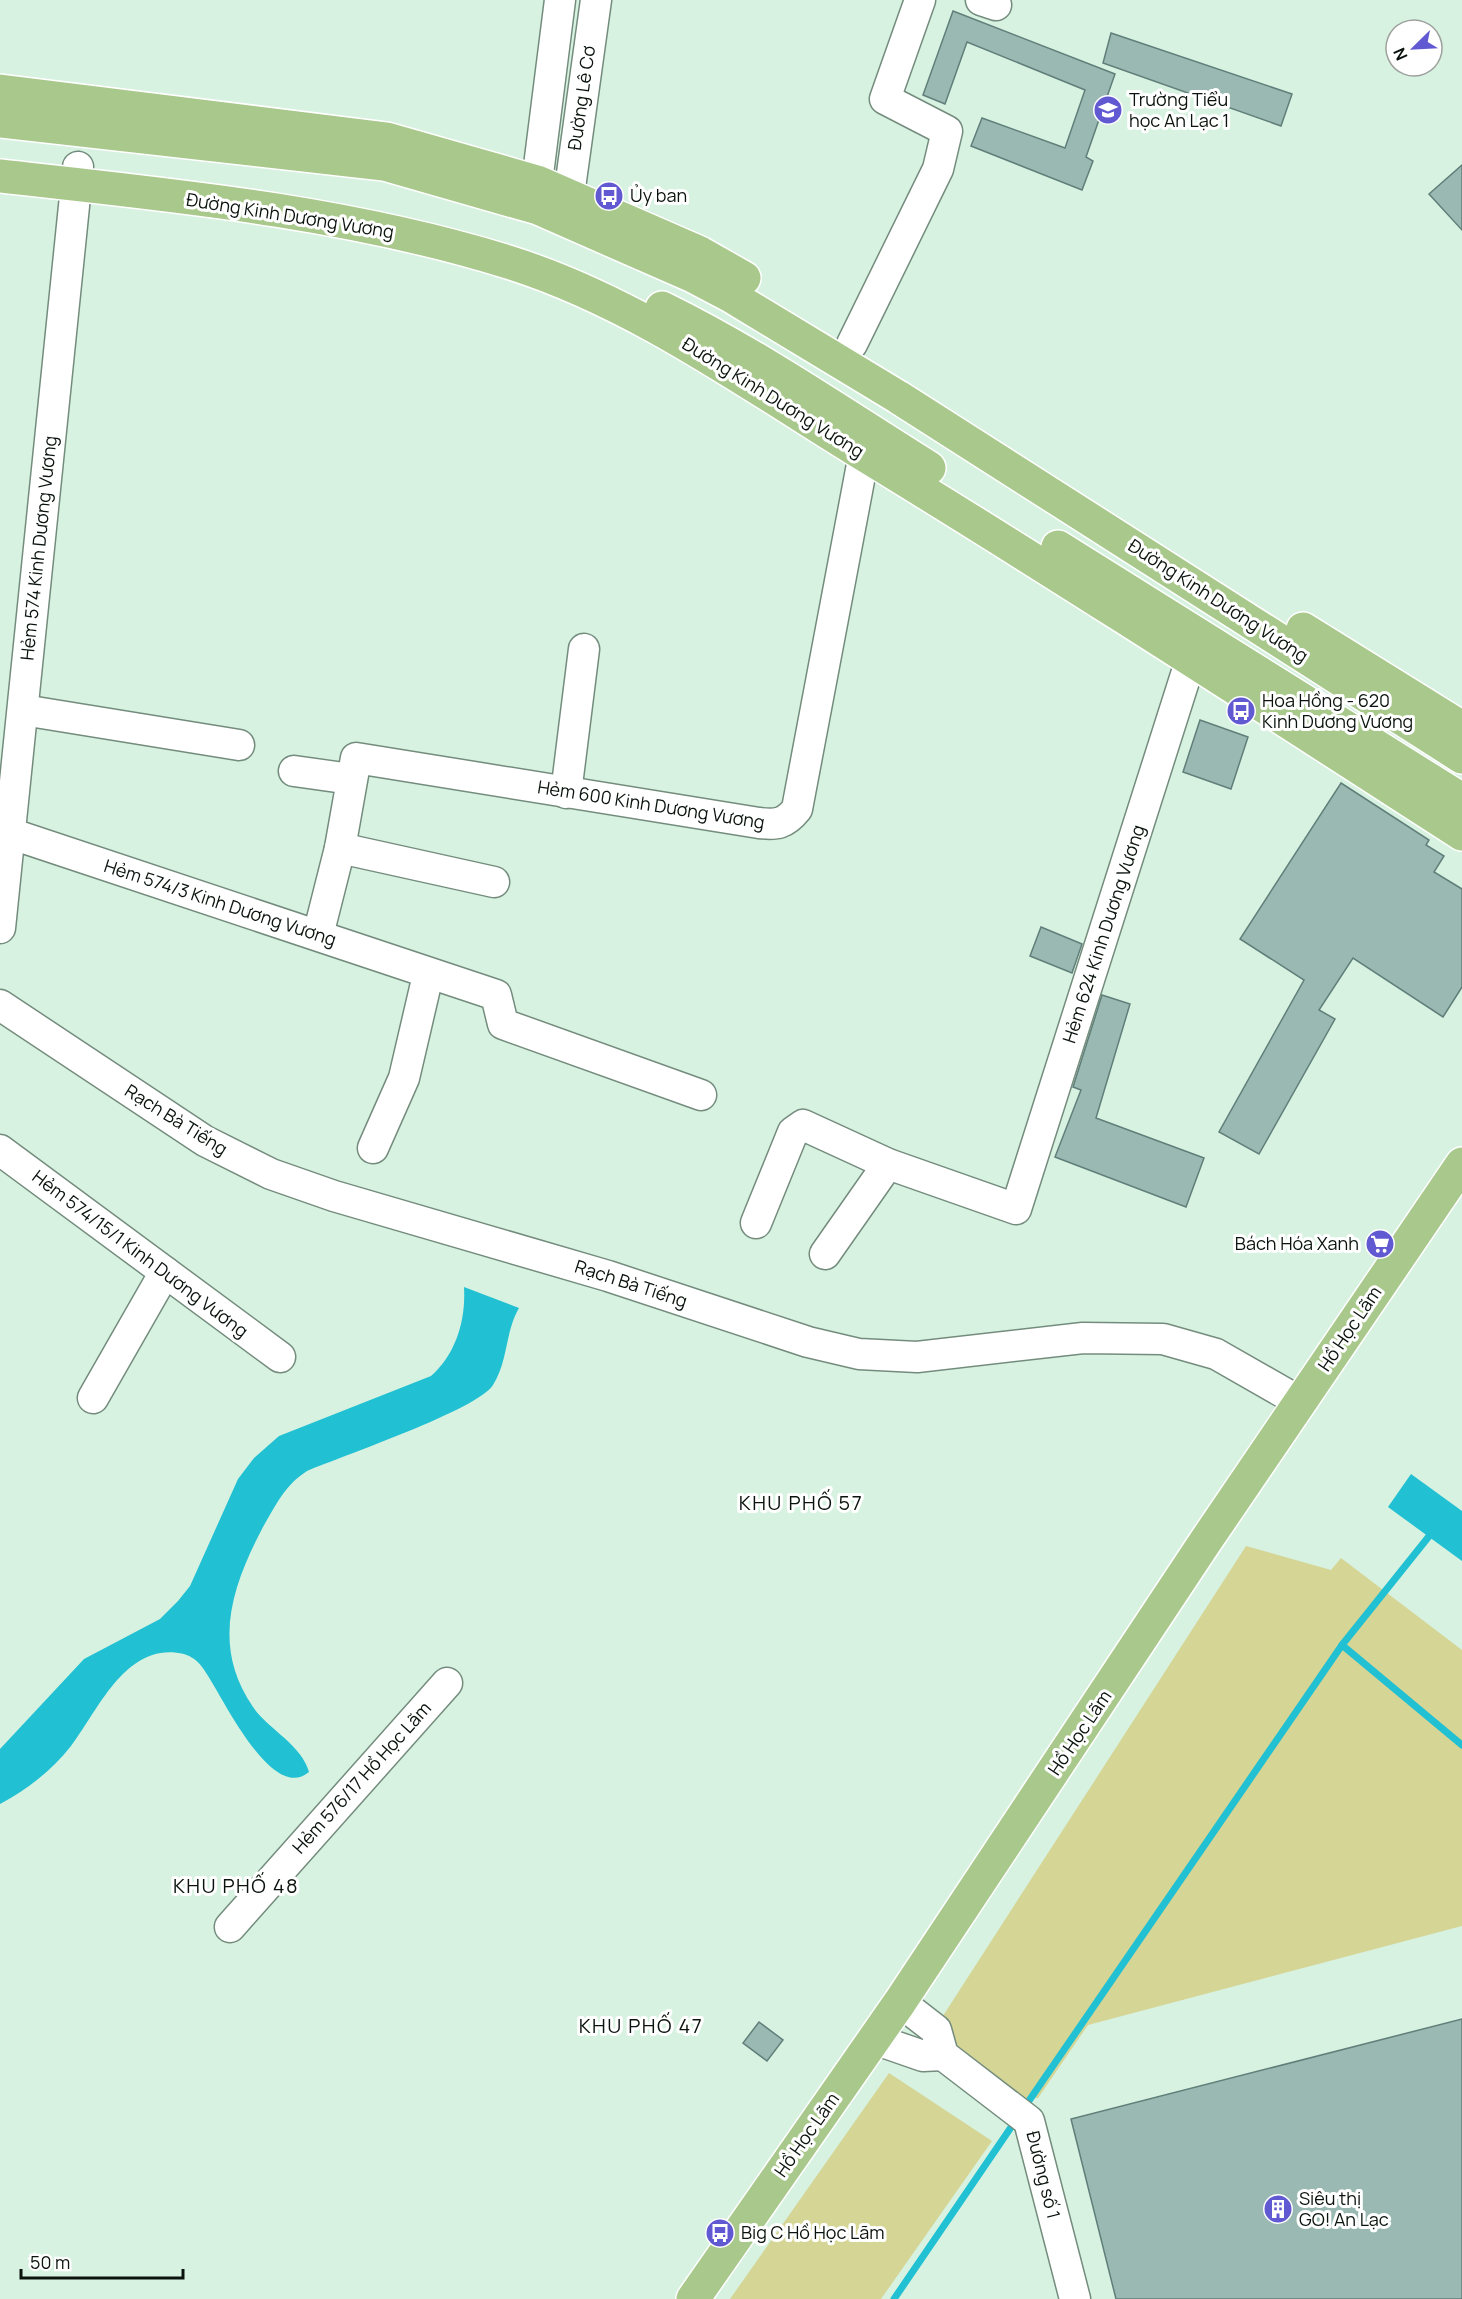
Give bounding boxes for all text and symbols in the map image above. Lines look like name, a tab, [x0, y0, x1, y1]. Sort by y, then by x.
north arrow	[1384, 18, 1444, 78]
street label: Đường Lê Cơ	[562, 44, 600, 152]
text: N	[1388, 44, 1413, 64]
place label: Trường Tiểu học An Lạc 1	[1129, 87, 1229, 132]
school or university icon: Trường Tiểu học An Lạc 1	[1092, 94, 1124, 126]
bus stop icon: Ủy ban	[593, 180, 625, 212]
place label: Ủy ban	[630, 183, 687, 207]
street label: Đường Kinh Dương Vương	[185, 187, 396, 243]
street label: Đường Kinh Dương Vương	[678, 331, 869, 463]
street label: Hẻm 574 Kinh Dương Vương	[14, 434, 62, 661]
street label: Đường Kinh Dương Vương	[1124, 533, 1313, 667]
place label: Hoa Hồng - 620 Kinh Dương Vương	[1262, 688, 1413, 733]
bus stop icon: Hoa Hồng - 620 Kinh Dương Vương	[1225, 695, 1257, 727]
street label: Hẻm 600 Kinh Dương Vương	[536, 774, 766, 834]
street label: Hẻm 624 Kinh Dương Vương	[1056, 821, 1150, 1046]
street label: Hẻm 574/3 Kinh Dương Vương	[101, 853, 339, 951]
street label: Rạch Bà Tiếng	[121, 1078, 232, 1160]
street label: Hẻm 574/15/1 Kinh Dương Vương	[28, 1164, 253, 1342]
supermarket icon: Bách Hóa Xanh	[1364, 1228, 1396, 1260]
place label: Bách Hóa Xanh	[1235, 1231, 1359, 1255]
street label: Rạch Bà Tiếng	[572, 1254, 691, 1313]
street label: Hồ Học Lãm	[1312, 1281, 1386, 1376]
district label: KHU PHỐ 57	[739, 1488, 863, 1516]
street label: Hồ Học Lãm	[1042, 1685, 1116, 1780]
street label: Hẻm 576/17 Hồ Học Lãm	[287, 1696, 436, 1858]
district label: KHU PHỐ 48	[173, 1871, 299, 1899]
district label: KHU PHỐ 47	[579, 2011, 703, 2039]
street label: Hồ Học Lãm	[768, 2088, 844, 2181]
street label: Đường số 1	[1022, 2129, 1066, 2221]
place label: Siêu thị GO! An Lạc	[1299, 2186, 1389, 2231]
building icon: Siêu thị GO! An Lạc	[1262, 2193, 1294, 2225]
bus stop icon: Big C Hồ Học Lãm	[704, 2217, 736, 2249]
place label: Big C Hồ Học Lãm	[741, 2220, 885, 2244]
scale bar	[21, 2242, 183, 2280]
text: 50 m	[30, 2250, 70, 2274]

